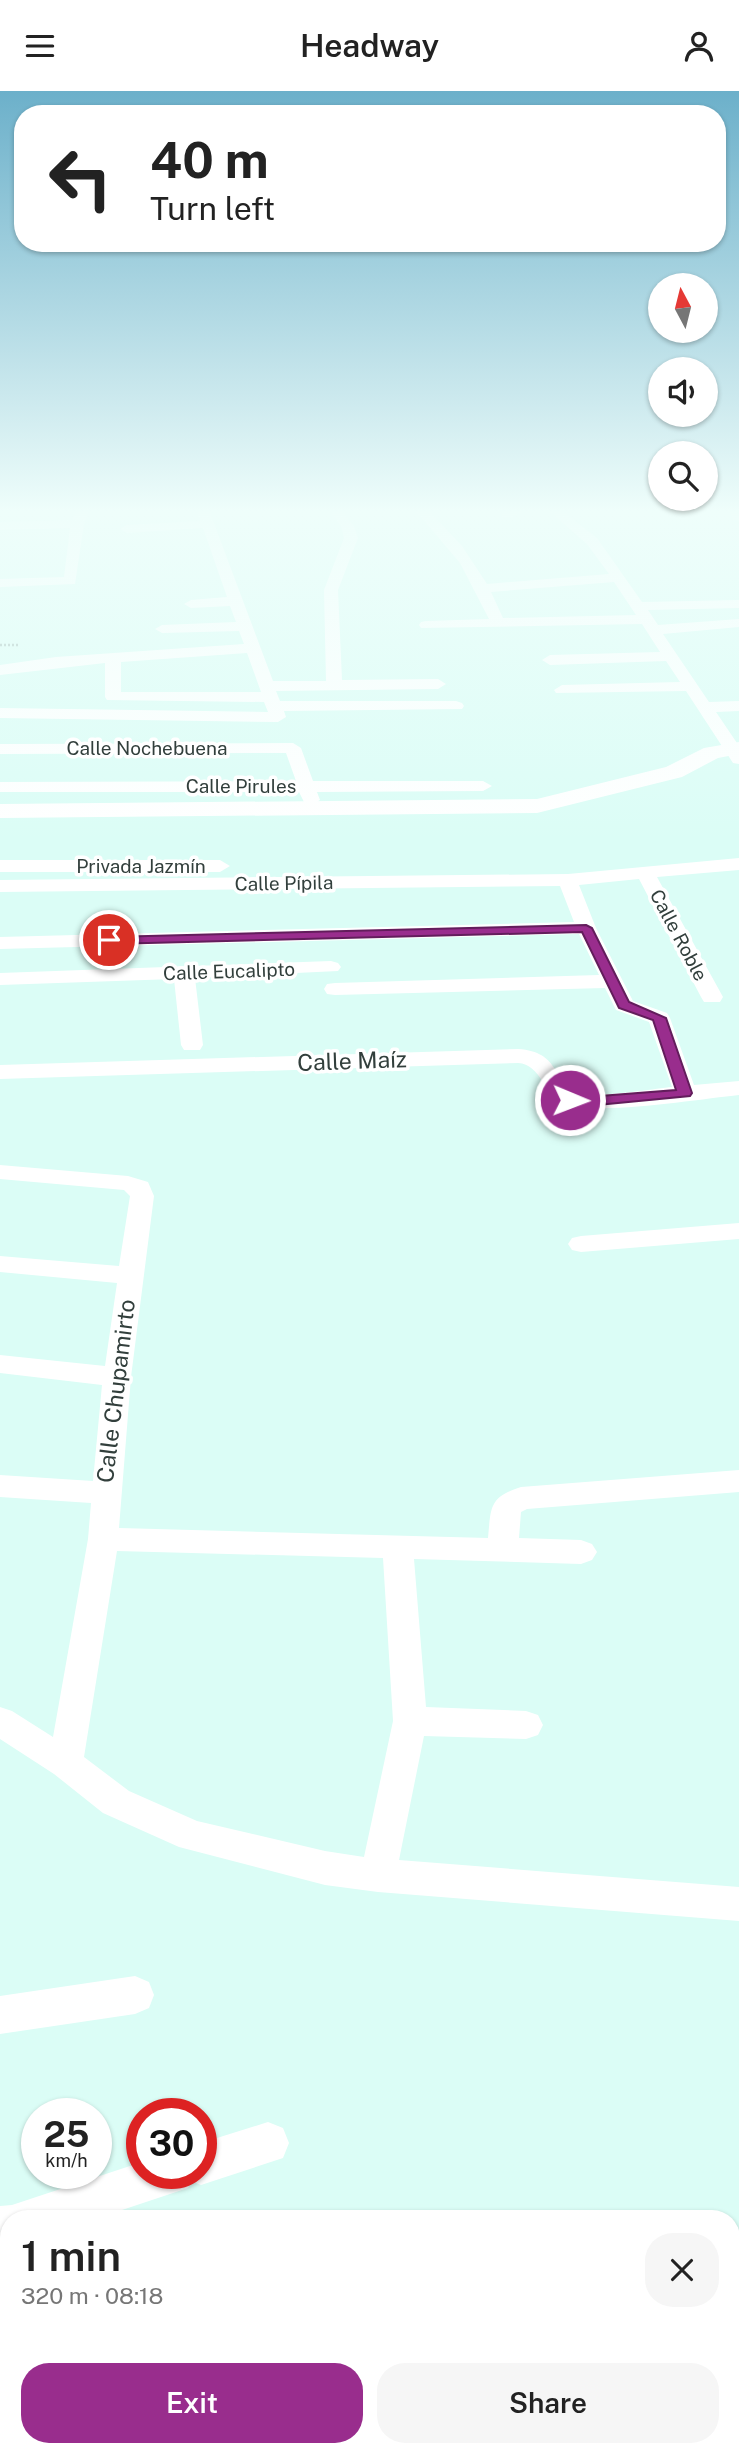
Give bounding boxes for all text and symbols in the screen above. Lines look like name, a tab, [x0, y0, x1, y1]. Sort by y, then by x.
icon: menu	[21, 27, 59, 65]
text: Headway	[300, 27, 439, 64]
icon: person	[680, 27, 718, 65]
text: 40 m	[150, 131, 269, 189]
icon: left	[35, 133, 126, 224]
text: Turn left	[150, 190, 275, 227]
north arrow	[648, 273, 718, 343]
map controls	[648, 273, 718, 511]
button: sound	[648, 357, 718, 427]
button: search	[648, 441, 718, 511]
street label: Calle Nochebuena	[67, 737, 227, 759]
street label: Calle Pirules	[186, 775, 296, 797]
street label: Privada Jazmín	[76, 855, 206, 877]
street label: Calle Pípila	[235, 871, 333, 895]
street label: Calle Roble	[646, 886, 712, 984]
pin	[79, 910, 139, 970]
icon: arrive	[90, 921, 128, 959]
street label: Calle Eucalipto	[163, 958, 295, 984]
street label: Calle Maíz	[297, 1045, 407, 1076]
position arrow	[533, 1063, 607, 1137]
street label: Calle Chupamirto	[91, 1298, 140, 1484]
speed limit sign: 30	[126, 2098, 217, 2189]
text: 25	[44, 2114, 89, 2155]
text: km/h	[45, 2150, 88, 2171]
text: 1 min	[21, 2231, 121, 2280]
button: close	[645, 2233, 719, 2307]
text: 320 m · 08:18	[21, 2282, 163, 2309]
button: Exit	[21, 2363, 363, 2443]
button: Share	[377, 2363, 719, 2443]

